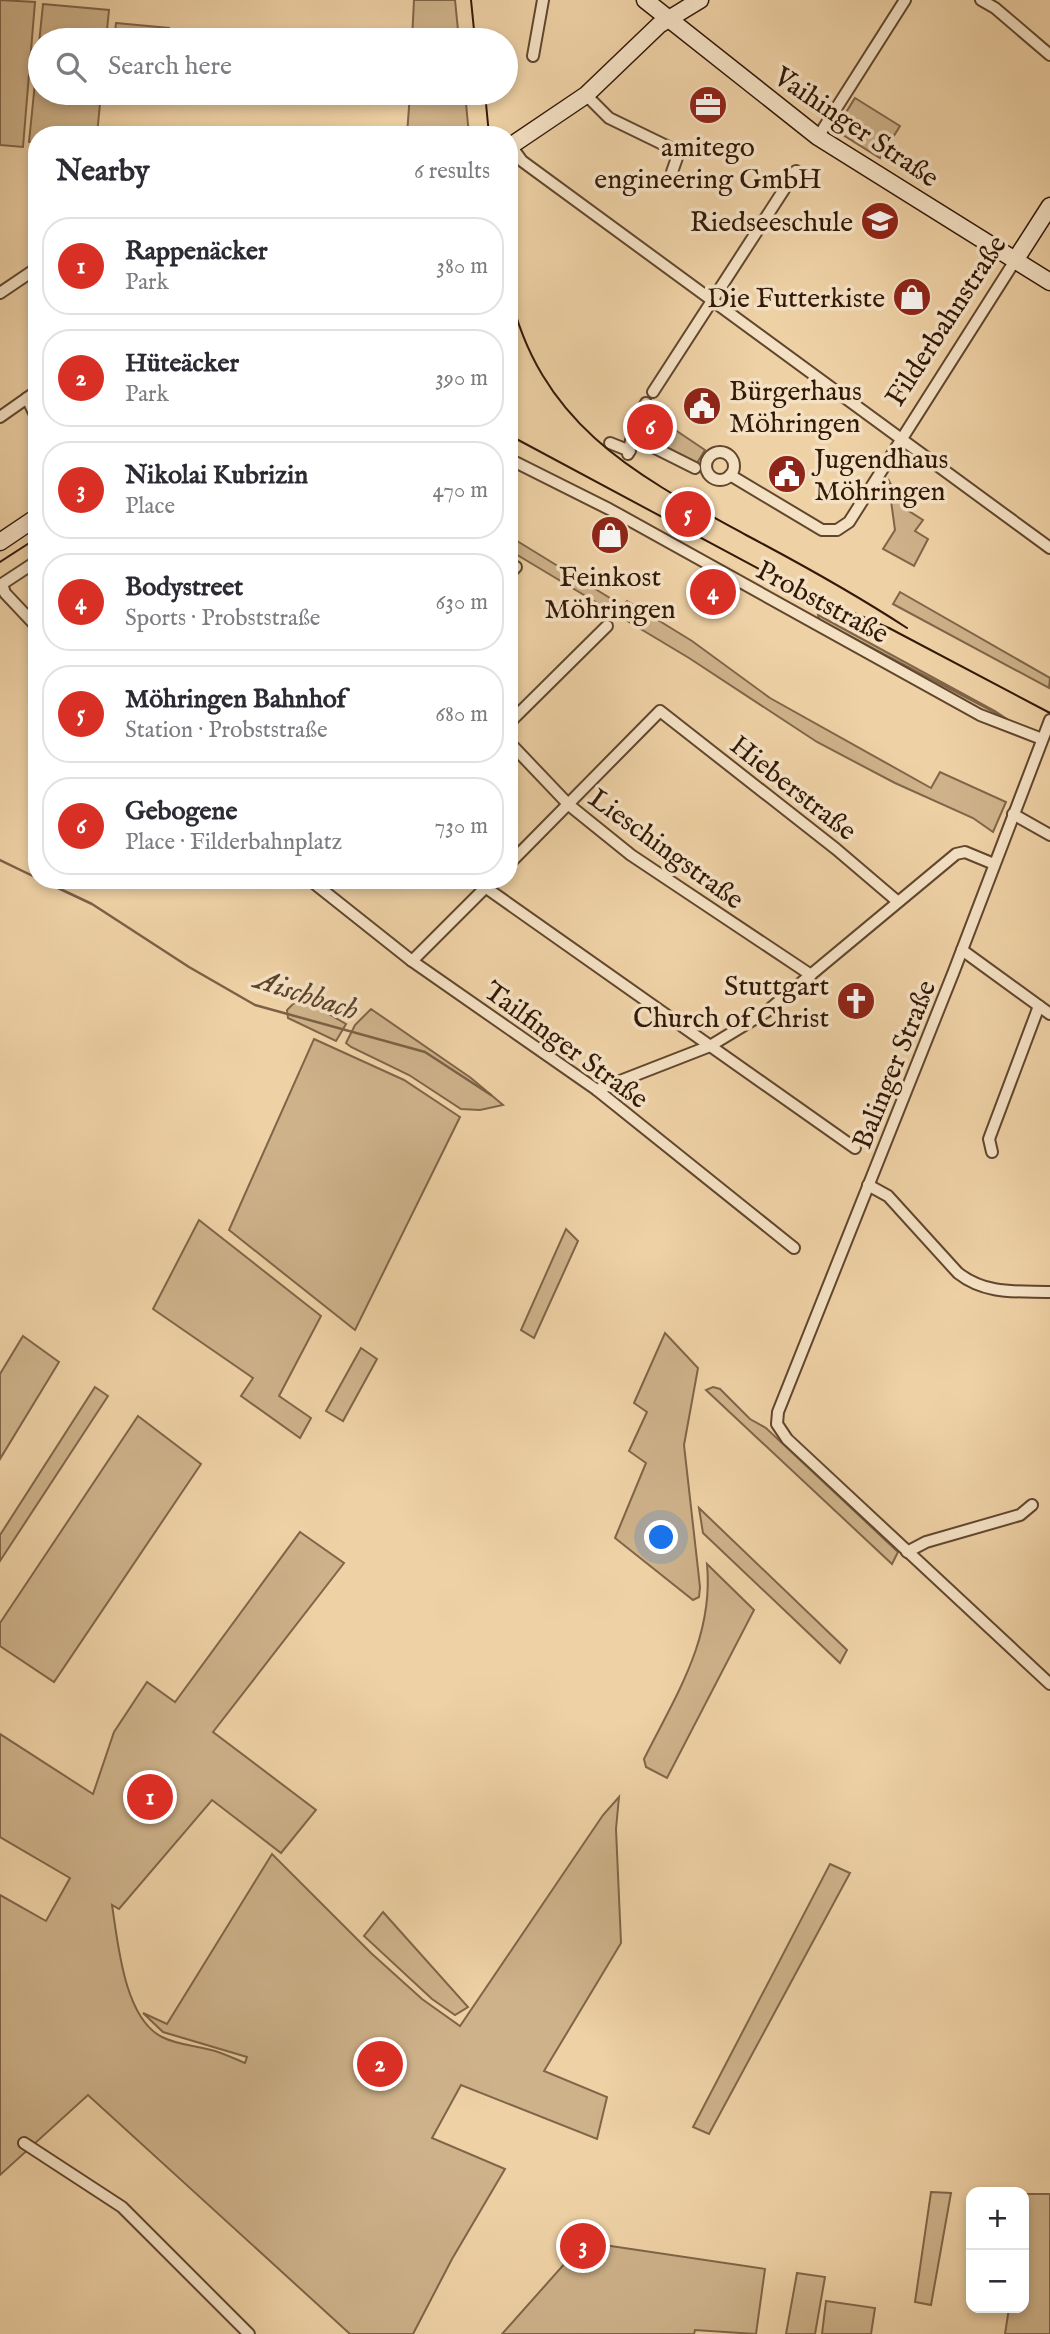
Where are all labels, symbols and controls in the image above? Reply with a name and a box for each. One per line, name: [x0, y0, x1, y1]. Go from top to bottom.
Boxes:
search box: [28, 28, 518, 105]
icon: search: [52, 48, 90, 86]
text: Search here: [108, 50, 232, 83]
street label: Vaihinger Straße: [766, 59, 945, 196]
office icon: amitego engineering GmbH: [687, 84, 729, 126]
place label: amitego engineering GmbH: [594, 131, 822, 198]
text: Nearby: [56, 153, 149, 191]
text: 6 results: [414, 157, 490, 186]
school or university icon: Riedseeschule: [859, 200, 901, 242]
place label: Riedseeschule: [690, 206, 853, 241]
street label: Filderbahnstraße: [879, 229, 1015, 413]
text: Rappenäcker: [125, 235, 267, 268]
text: 1: [77, 252, 85, 281]
text: 380 m: [436, 252, 488, 281]
text: Park: [125, 268, 169, 297]
shop icon: Die Futterkiste: [891, 276, 933, 318]
place label: Die Futterkiste: [707, 282, 885, 317]
text: Hüteäcker: [125, 347, 239, 380]
text: 2: [76, 364, 86, 393]
text: 390 m: [435, 364, 488, 393]
place label: Bürgerhaus Möhringen: [729, 375, 862, 442]
text: Park: [125, 380, 169, 409]
public building icon: Bürgerhaus Möhringen: [681, 385, 723, 427]
pin: 6: [627, 401, 673, 453]
place label: Jugendhaus Möhringen: [811, 443, 948, 510]
public building icon: Jugendhaus Möhringen: [766, 453, 808, 495]
text: Nikolai Kubrizin: [125, 459, 308, 492]
text: 3: [77, 476, 85, 505]
text: 470 m: [433, 476, 488, 505]
pin: 5: [665, 488, 711, 540]
text: Place: [125, 492, 175, 521]
shop icon: Feinkost Möhringen: [589, 514, 631, 556]
street label: Probststraße: [750, 554, 894, 653]
place label: Feinkost Möhringen: [544, 561, 676, 628]
pin: 4: [690, 566, 736, 618]
text: Bodystreet: [125, 571, 243, 604]
text: 4: [75, 588, 87, 617]
text: 630 m: [436, 588, 488, 617]
text: Sports · Probststraße: [125, 604, 320, 633]
text: Möhringen Bahnhof: [125, 683, 346, 716]
text: 5: [77, 700, 85, 729]
text: 680 m: [435, 700, 488, 729]
text: Station · Probststraße: [125, 716, 327, 745]
street label: Hieberstraße: [722, 729, 863, 849]
street label: Lieschingstraße: [581, 782, 750, 918]
text: Gebogene: [125, 795, 237, 828]
text: 6: [76, 812, 86, 841]
text: 730 m: [435, 812, 488, 841]
text: Place · Filderbahnplatz: [125, 828, 342, 857]
water label: Aischbach: [247, 960, 363, 1031]
place label: Stuttgart Church of Christ: [633, 970, 829, 1037]
street label: Tailfinger Straße: [476, 975, 655, 1118]
street label: Balinger Straße: [846, 975, 945, 1154]
church icon: Stuttgart Church of Christ: [835, 980, 877, 1022]
your location: [644, 1520, 678, 1554]
pin: 1: [127, 1771, 173, 1823]
pin: 2: [357, 2038, 403, 2090]
map controls: [966, 2187, 1029, 2313]
button: +: [966, 2187, 1029, 2250]
pin: 3: [560, 2220, 606, 2272]
button: −: [966, 2250, 1029, 2313]

